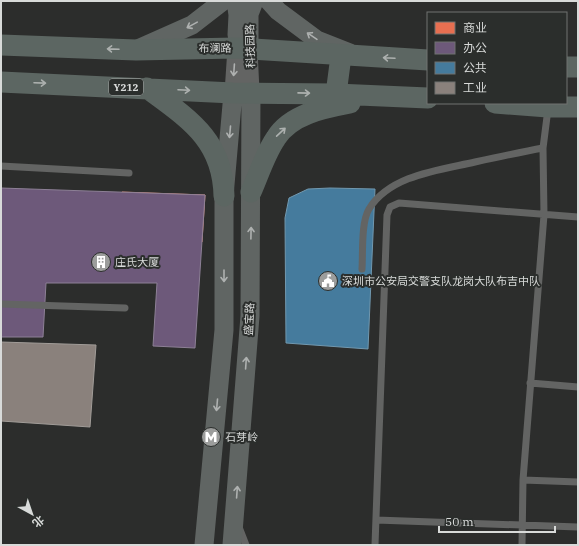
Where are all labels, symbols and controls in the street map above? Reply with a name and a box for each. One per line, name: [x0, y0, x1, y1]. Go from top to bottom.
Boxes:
legend: [427, 12, 567, 104]
text: 商业: [463, 20, 487, 35]
one-way arrow: [186, 21, 198, 29]
street label: 科技园路: [243, 24, 257, 68]
one-way arrow: [307, 32, 318, 40]
text: 办公: [463, 40, 487, 55]
street label: 布澜路: [198, 41, 232, 55]
one-way arrow: [107, 46, 120, 53]
one-way arrow: [383, 55, 396, 62]
text: 公共: [463, 60, 487, 75]
one-way arrow: [231, 63, 238, 76]
road number: Y212: [109, 79, 143, 95]
one-way arrow: [33, 80, 46, 87]
text: 工业: [463, 80, 487, 95]
one-way arrow: [177, 87, 190, 94]
one-way arrow: [297, 89, 310, 97]
one-way arrow: [226, 125, 233, 138]
one-way arrow: [276, 128, 286, 137]
one-way arrow: [247, 227, 255, 240]
building icon: 庄氏大厦: [90, 251, 112, 273]
place label: 庄氏大厦: [115, 255, 159, 269]
one-way arrow: [220, 269, 228, 282]
public building icon: 深圳市公安局交警支队龙岗大队布吉中队: [317, 270, 339, 292]
place label: 深圳市公安局交警支队龙岗大队布吉中队: [342, 274, 540, 288]
street label: 盛宝路: [241, 302, 257, 336]
one-way arrow: [243, 357, 250, 370]
one-way arrow: [213, 398, 221, 411]
metro station icon: 石芽岭: [200, 426, 222, 448]
place label: 石芽岭: [225, 430, 258, 444]
one-way arrow: [233, 486, 240, 499]
north arrow: [12, 494, 52, 534]
scale bar: [439, 508, 555, 534]
text: 北: [30, 513, 47, 531]
text: 50 m: [445, 514, 474, 529]

